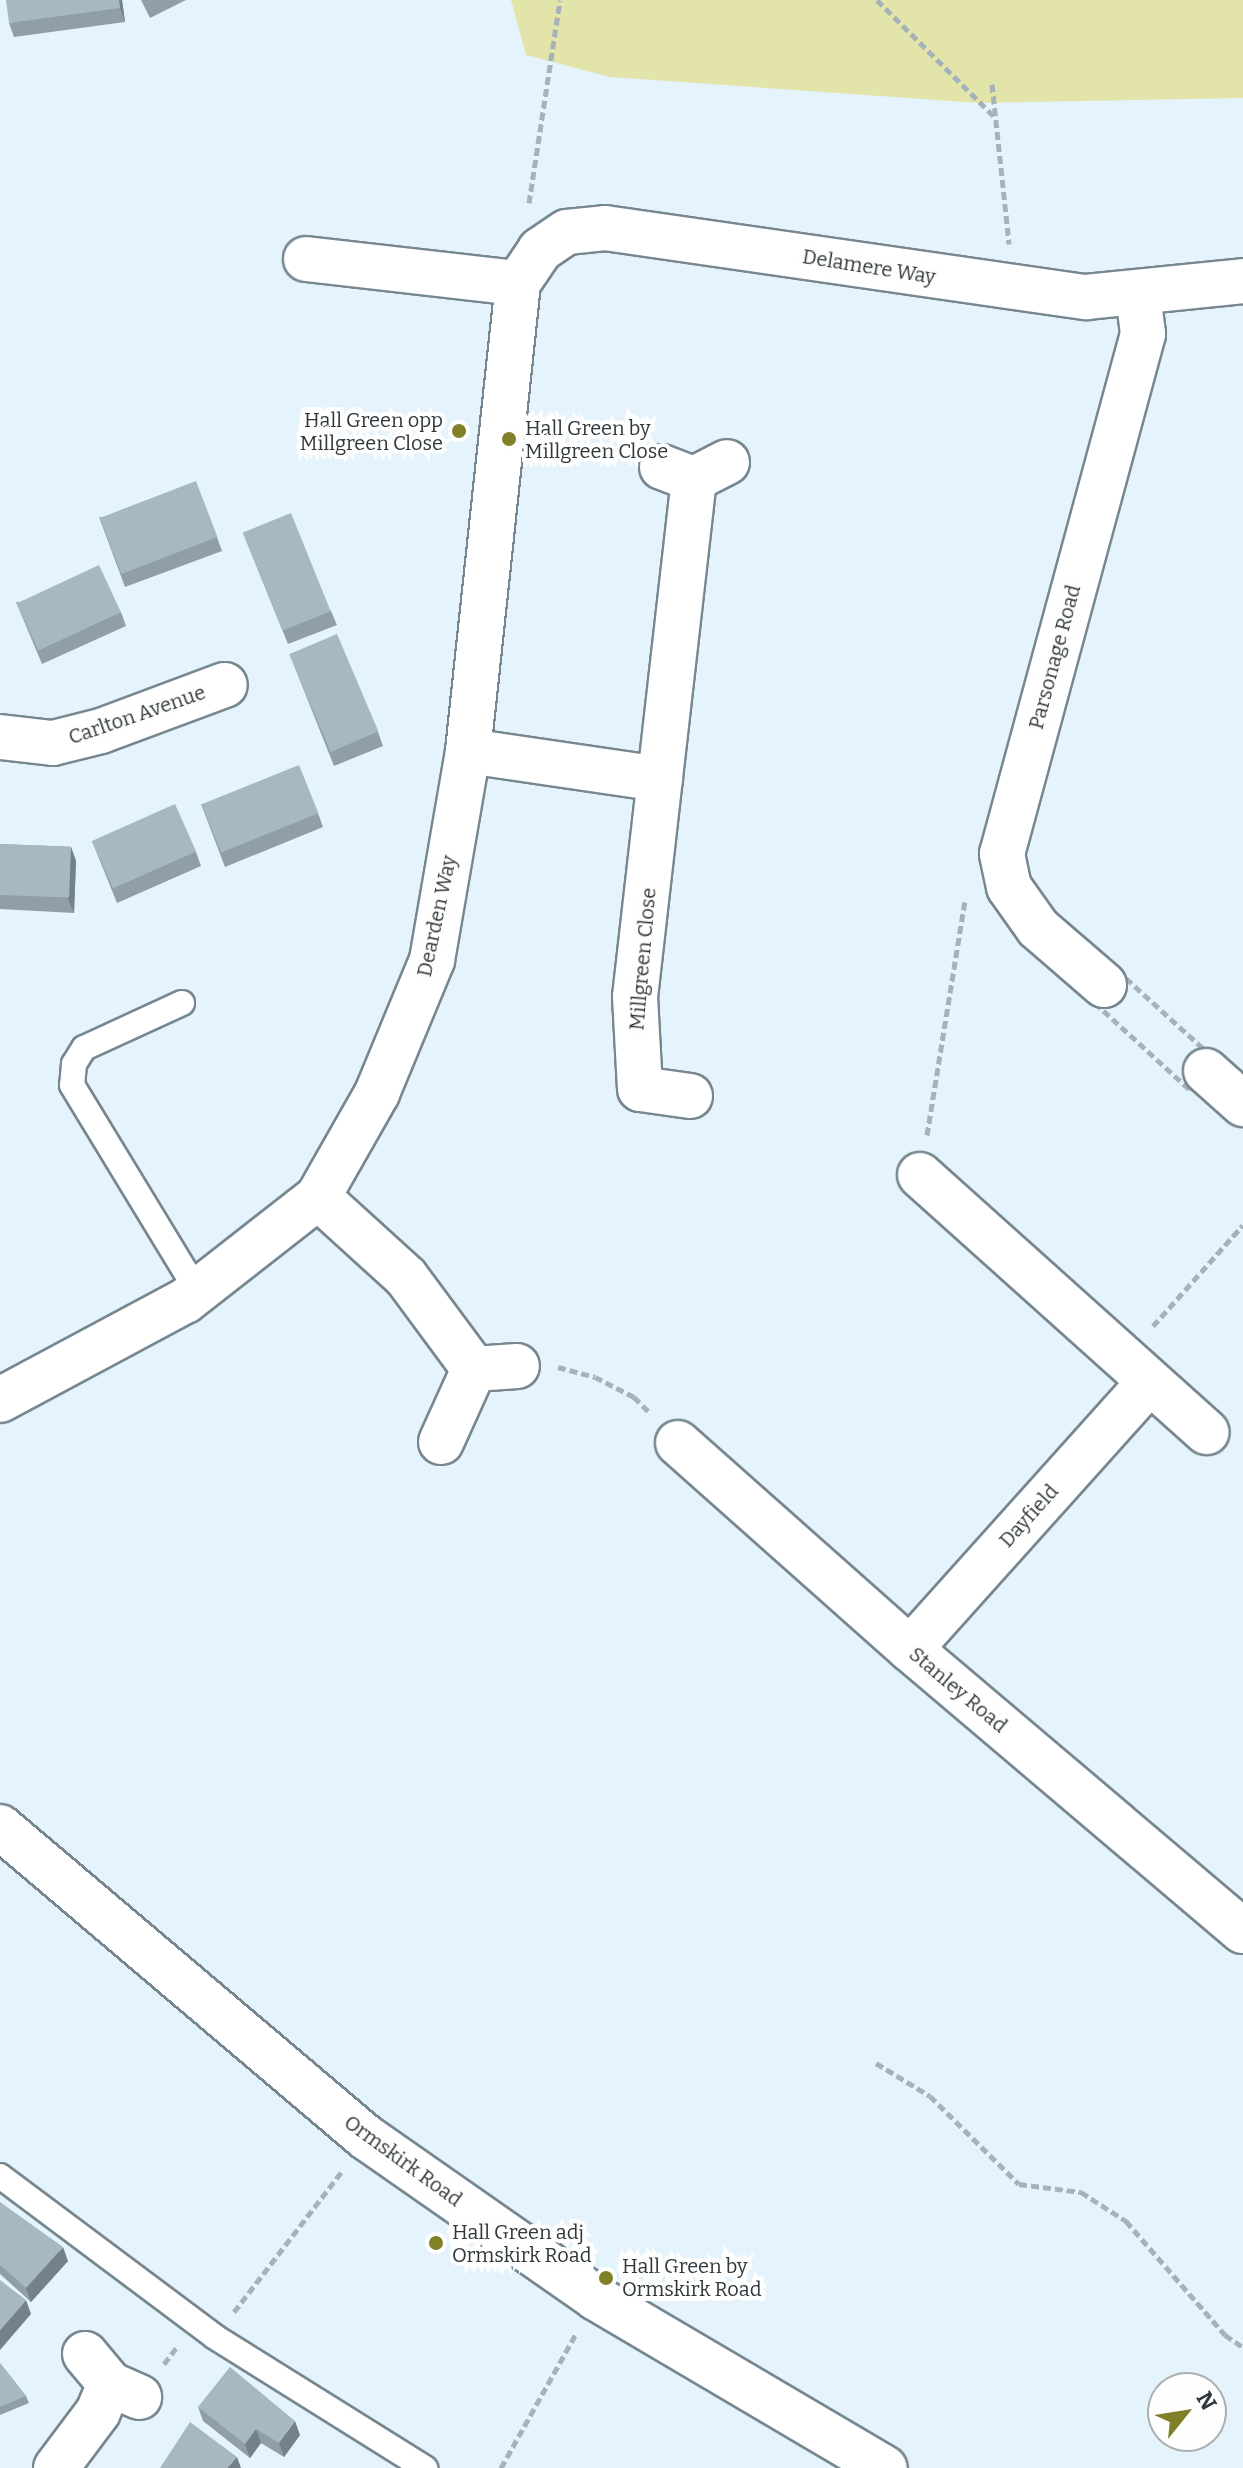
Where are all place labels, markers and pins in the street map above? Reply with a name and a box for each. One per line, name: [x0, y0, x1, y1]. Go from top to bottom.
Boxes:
place label: Hall Green opp Millgreen Close: [300, 408, 443, 455]
place label: Hall Green by Millgreen Close: [525, 416, 668, 463]
marker: Hall Green opp Millgreen Close: [450, 422, 468, 440]
marker: Hall Green by Millgreen Close: [500, 430, 518, 448]
place label: Hall Green adj Ormskirk Road: [452, 2220, 592, 2267]
marker: Hall Green adj Ormskirk Road: [427, 2234, 445, 2252]
place label: Hall Green by Ormskirk Road: [622, 2254, 762, 2301]
marker: Hall Green by Ormskirk Road: [597, 2269, 615, 2287]

